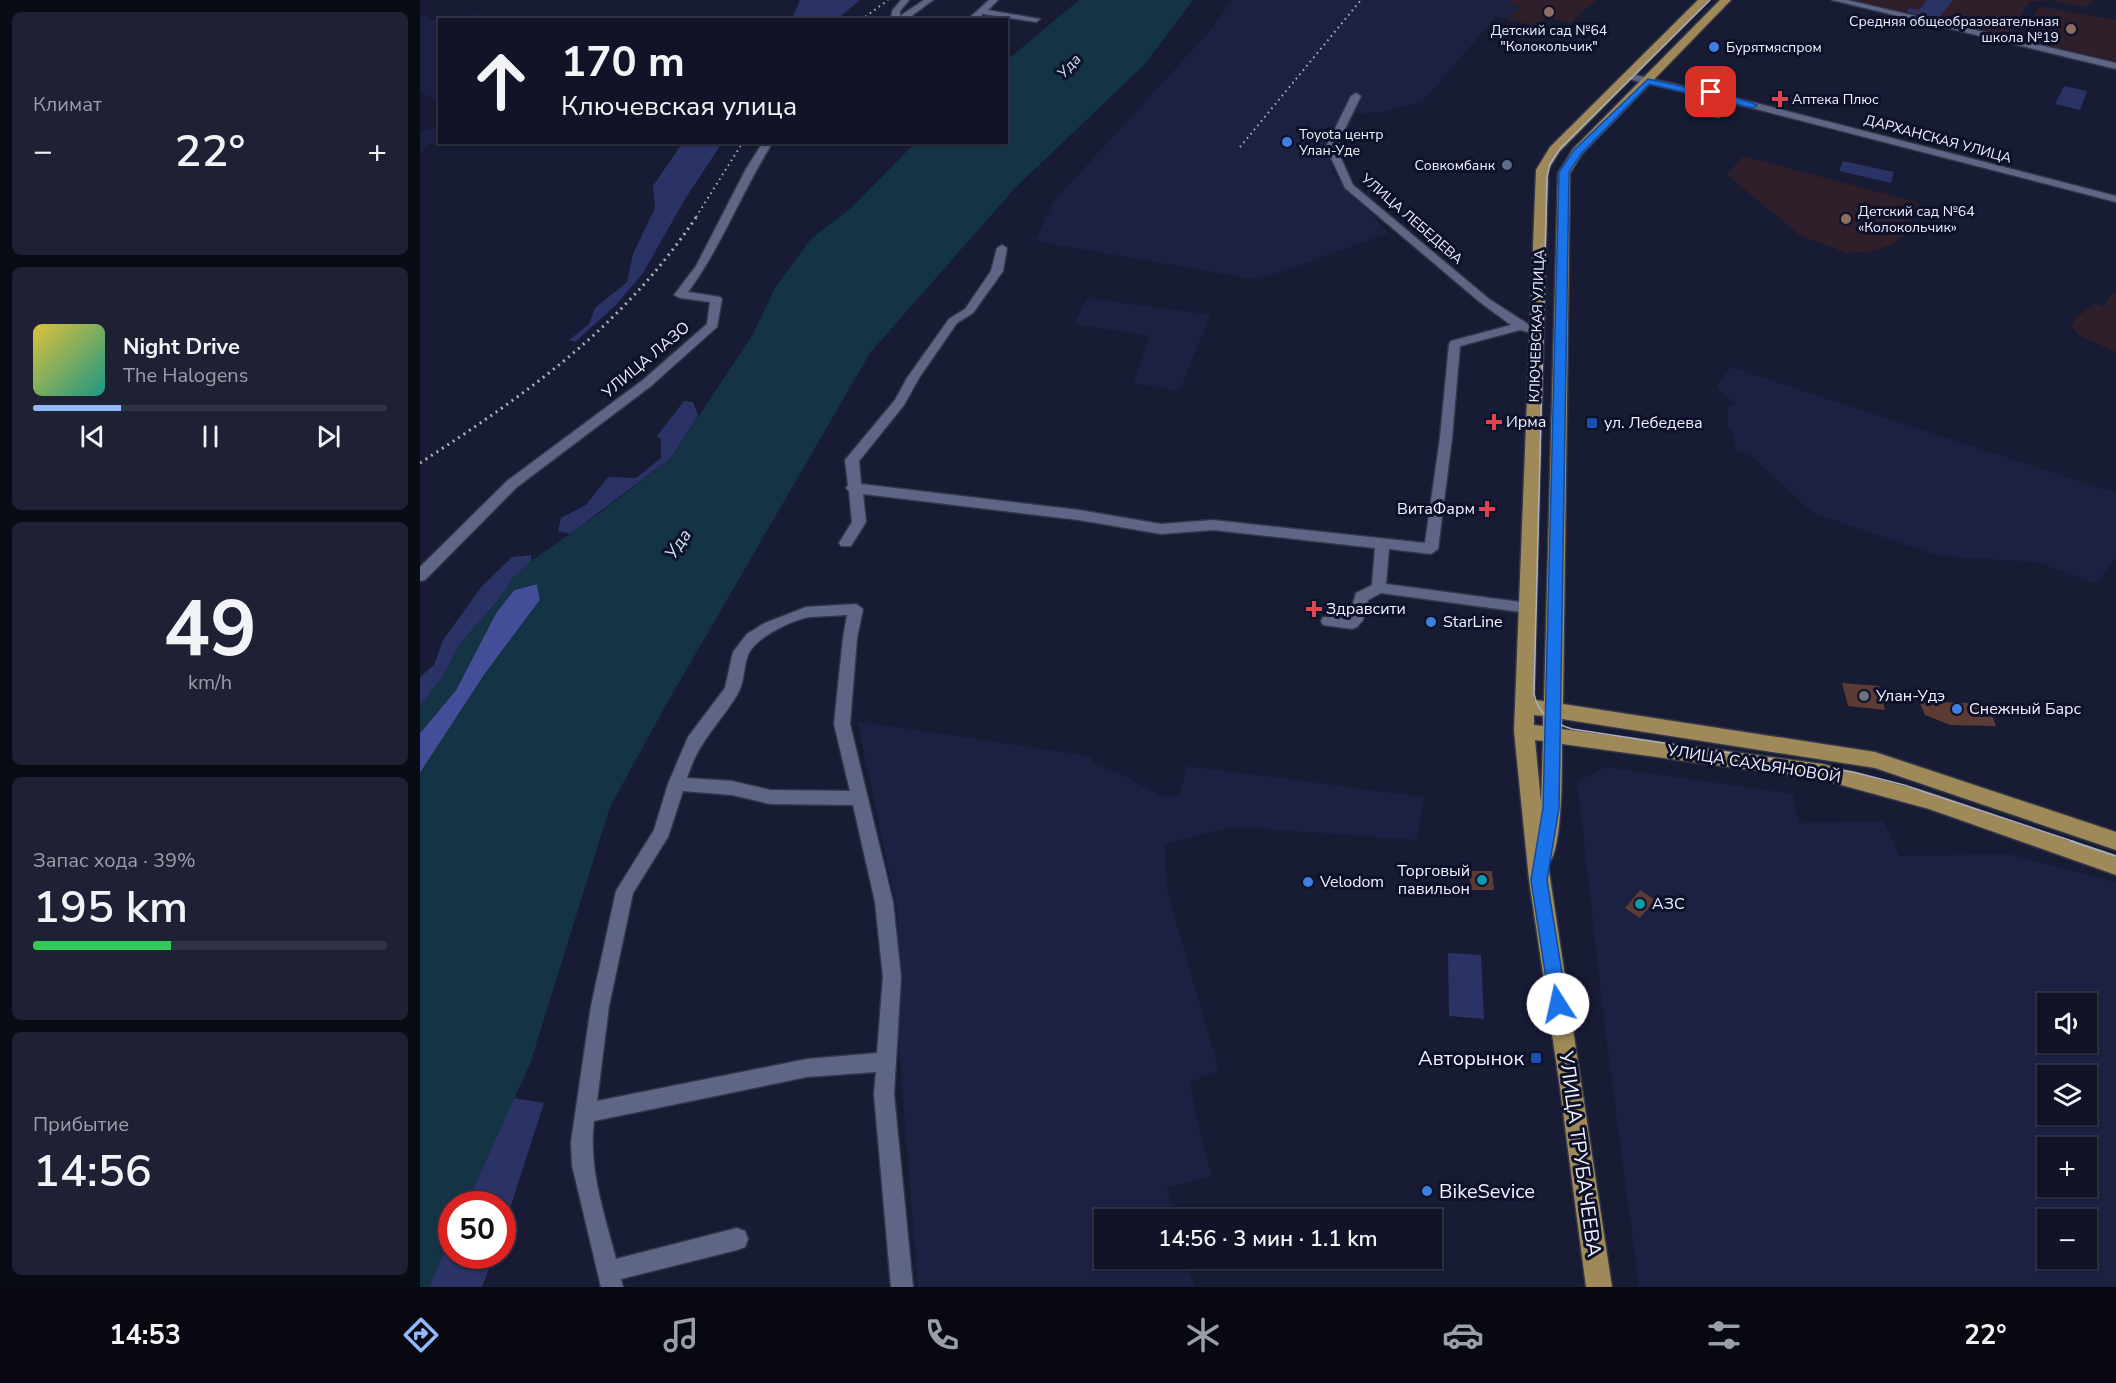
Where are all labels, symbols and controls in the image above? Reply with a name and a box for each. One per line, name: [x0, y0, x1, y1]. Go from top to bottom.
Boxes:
marker: Детский сад №64 "Колокольчик": [1542, 5, 1556, 19]
place label: Средняя общеобразовательная школа №19: [1849, 12, 2059, 47]
place label: Детский сад №64 "Колокольчик": [1491, 21, 1607, 56]
marker: Средняя общеобразовательная школа №19: [2064, 22, 2078, 36]
text: 170 m: [561, 34, 685, 91]
place label: Бурятмяспром: [1726, 38, 1822, 57]
marker: Бурятмяспром: [1707, 40, 1721, 54]
icon: ahead: [462, 42, 540, 120]
water label: Уда: [1053, 49, 1085, 83]
pin: [1685, 66, 1736, 117]
icon: arrive: [1694, 75, 1727, 108]
text: Ключевская улица: [561, 88, 797, 125]
place label: Аптека Плюс: [1792, 90, 1879, 109]
text: Климат: [33, 91, 102, 118]
marker: Аптека Плюс: [1773, 92, 1787, 106]
street label: ДАРХАНСКАЯ УЛИЦА: [1862, 110, 2014, 168]
text: 22°: [175, 121, 245, 182]
place label: Toyota центр Улан-Уде: [1298, 125, 1383, 160]
text: −: [33, 129, 53, 174]
text: +: [367, 129, 387, 174]
marker: Toyota центр Улан-Уде: [1280, 135, 1294, 149]
place label: Совкомбанк: [1415, 156, 1496, 175]
marker: Совкомбанк: [1500, 158, 1514, 172]
street label: УЛИЦА ЛЕБЕДЕВА: [1356, 169, 1467, 269]
place label: Детский сад №64 «Колокольчик»: [1858, 202, 1975, 237]
marker: Детский сад №64 «Колокольчик»: [1839, 212, 1853, 226]
street label: КЛЮЧЕВСКАЯ УЛИЦА: [1525, 249, 1549, 403]
street label: УЛИЦА ЛАЗО: [597, 317, 695, 404]
text: Night Drive: [123, 332, 240, 362]
text: The Halogens: [123, 362, 248, 389]
place label: Ирма: [1506, 411, 1547, 433]
place label: ул. Лебедева: [1604, 412, 1703, 434]
marker: Ирма: [1487, 415, 1501, 429]
marker: ул. Лебедева: [1585, 416, 1599, 430]
icon: previous: [76, 420, 109, 453]
icon: pause: [194, 420, 227, 453]
icon: next: [312, 420, 345, 453]
place label: ВитаФарм: [1397, 498, 1475, 520]
marker: ВитаФарм: [1480, 502, 1494, 516]
water label: Уда: [659, 524, 697, 564]
text: 49: [163, 576, 257, 683]
place label: Здравсити: [1326, 598, 1406, 620]
marker: Здравсити: [1307, 602, 1321, 616]
place label: StarLine: [1443, 611, 1503, 633]
marker: StarLine: [1424, 615, 1438, 629]
text: km/h: [188, 669, 232, 696]
place label: Улан-Удэ: [1875, 685, 1945, 707]
marker: Улан-Удэ: [1857, 689, 1871, 703]
place label: Снежный Барс: [1969, 698, 2082, 720]
marker: Снежный Барс: [1950, 702, 1964, 716]
street label: УЛИЦА САХЬЯНОВОЙ: [1665, 739, 1842, 789]
text: Запас хода · 39%: [33, 847, 196, 874]
place label: Торговый павильон: [1397, 860, 1470, 900]
place label: Velodom: [1319, 871, 1384, 893]
marker: Торговый павильон: [1475, 873, 1489, 887]
marker: Velodom: [1301, 875, 1315, 889]
text: 195 km: [33, 877, 188, 938]
place label: АЗС: [1652, 893, 1685, 915]
marker: АЗС: [1633, 897, 1647, 911]
position arrow: [1526, 972, 1590, 1036]
map controls: [2037, 993, 2097, 1269]
button: sound: [2037, 993, 2097, 1053]
place label: Авторынок: [1418, 1045, 1524, 1072]
street label: УЛИЦА ТРУБАЧЕЕВА: [1552, 1048, 1608, 1259]
marker: Авторынок: [1529, 1051, 1543, 1065]
button: layers: [2037, 1065, 2097, 1125]
text: Прибытие: [33, 1111, 129, 1138]
button: +: [2037, 1137, 2097, 1197]
text: 14:56: [33, 1141, 152, 1202]
place label: BikeSevice: [1439, 1178, 1535, 1205]
marker: BikeSevice: [1420, 1184, 1434, 1198]
speed limit sign: 50: [438, 1191, 516, 1269]
button: −: [2037, 1209, 2097, 1269]
text: 14:56 · 3 мин · 1.1 km: [1158, 1224, 1378, 1254]
icon: directions: [400, 1314, 442, 1356]
icon: music: [660, 1314, 702, 1356]
icon: phone: [921, 1314, 963, 1356]
icon: climate: [1182, 1314, 1224, 1356]
icon: car: [1442, 1314, 1484, 1356]
icon: filters: [1703, 1314, 1745, 1356]
text: 14:53: [109, 1317, 181, 1354]
text: 22°: [1964, 1317, 2007, 1354]

